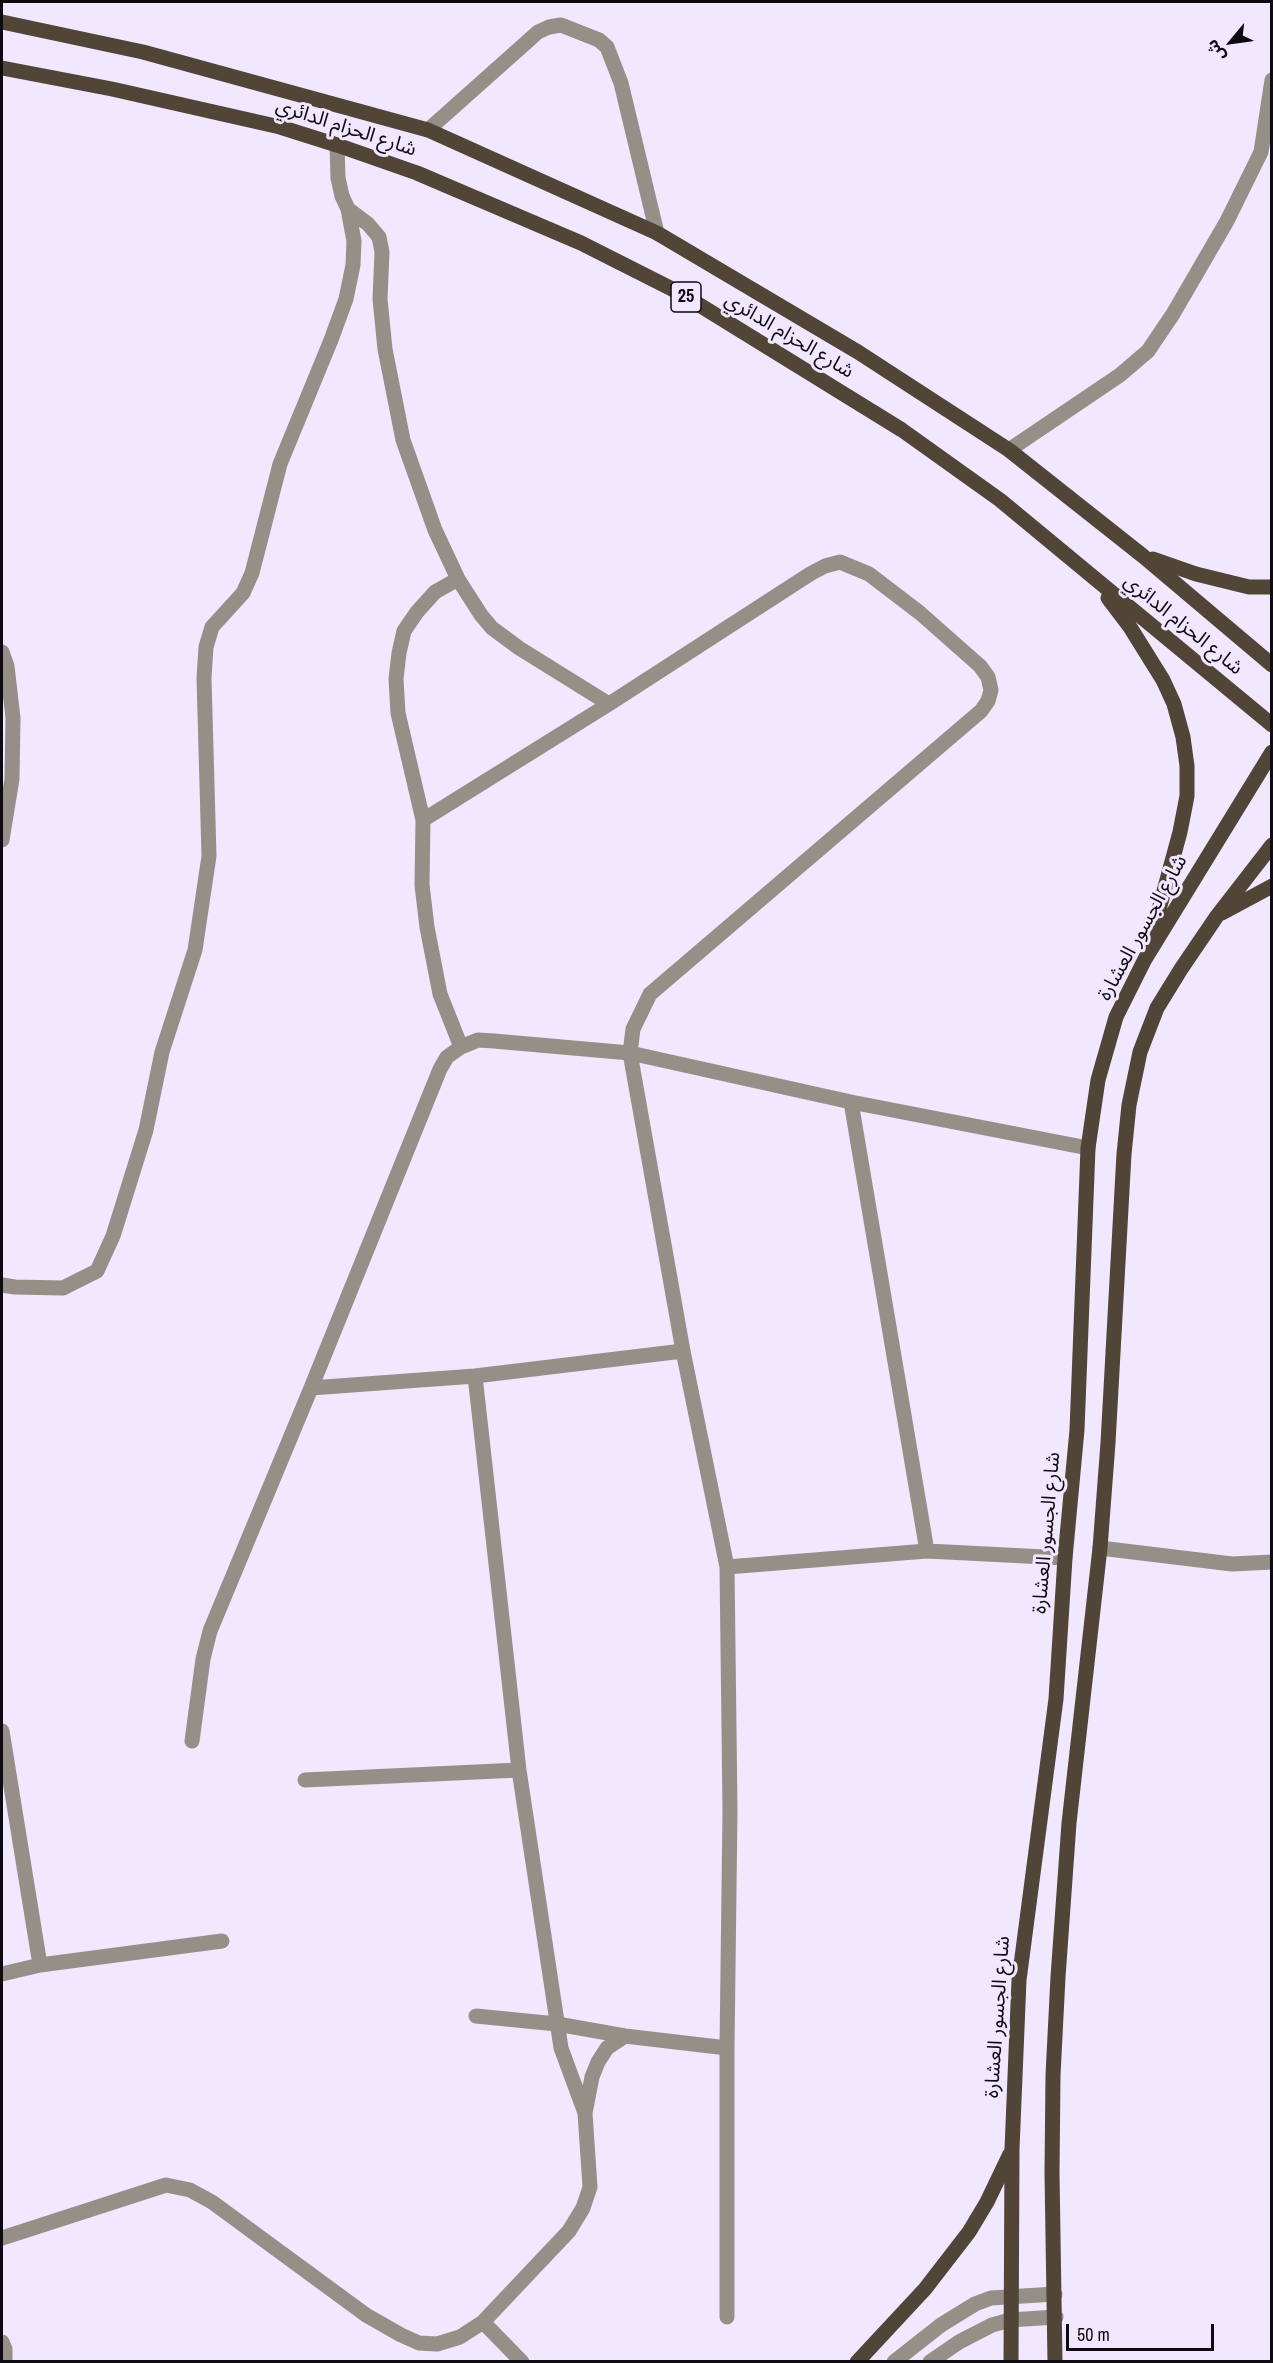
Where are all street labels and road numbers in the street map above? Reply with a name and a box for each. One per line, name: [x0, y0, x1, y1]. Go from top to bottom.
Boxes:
street label: شارع الحزام الدائري: [273, 94, 419, 162]
road number: 25: [671, 282, 701, 312]
street label: شارع الحزام الدائري: [720, 288, 858, 384]
street label: شارع الحزام الدائري: [1119, 570, 1247, 680]
street label: شارع الجسور العشارة: [1093, 851, 1193, 1005]
street label: شارع الجسور العشارة: [1028, 1451, 1066, 1615]
street label: شارع الجسور العشارة: [980, 1935, 1016, 2099]

